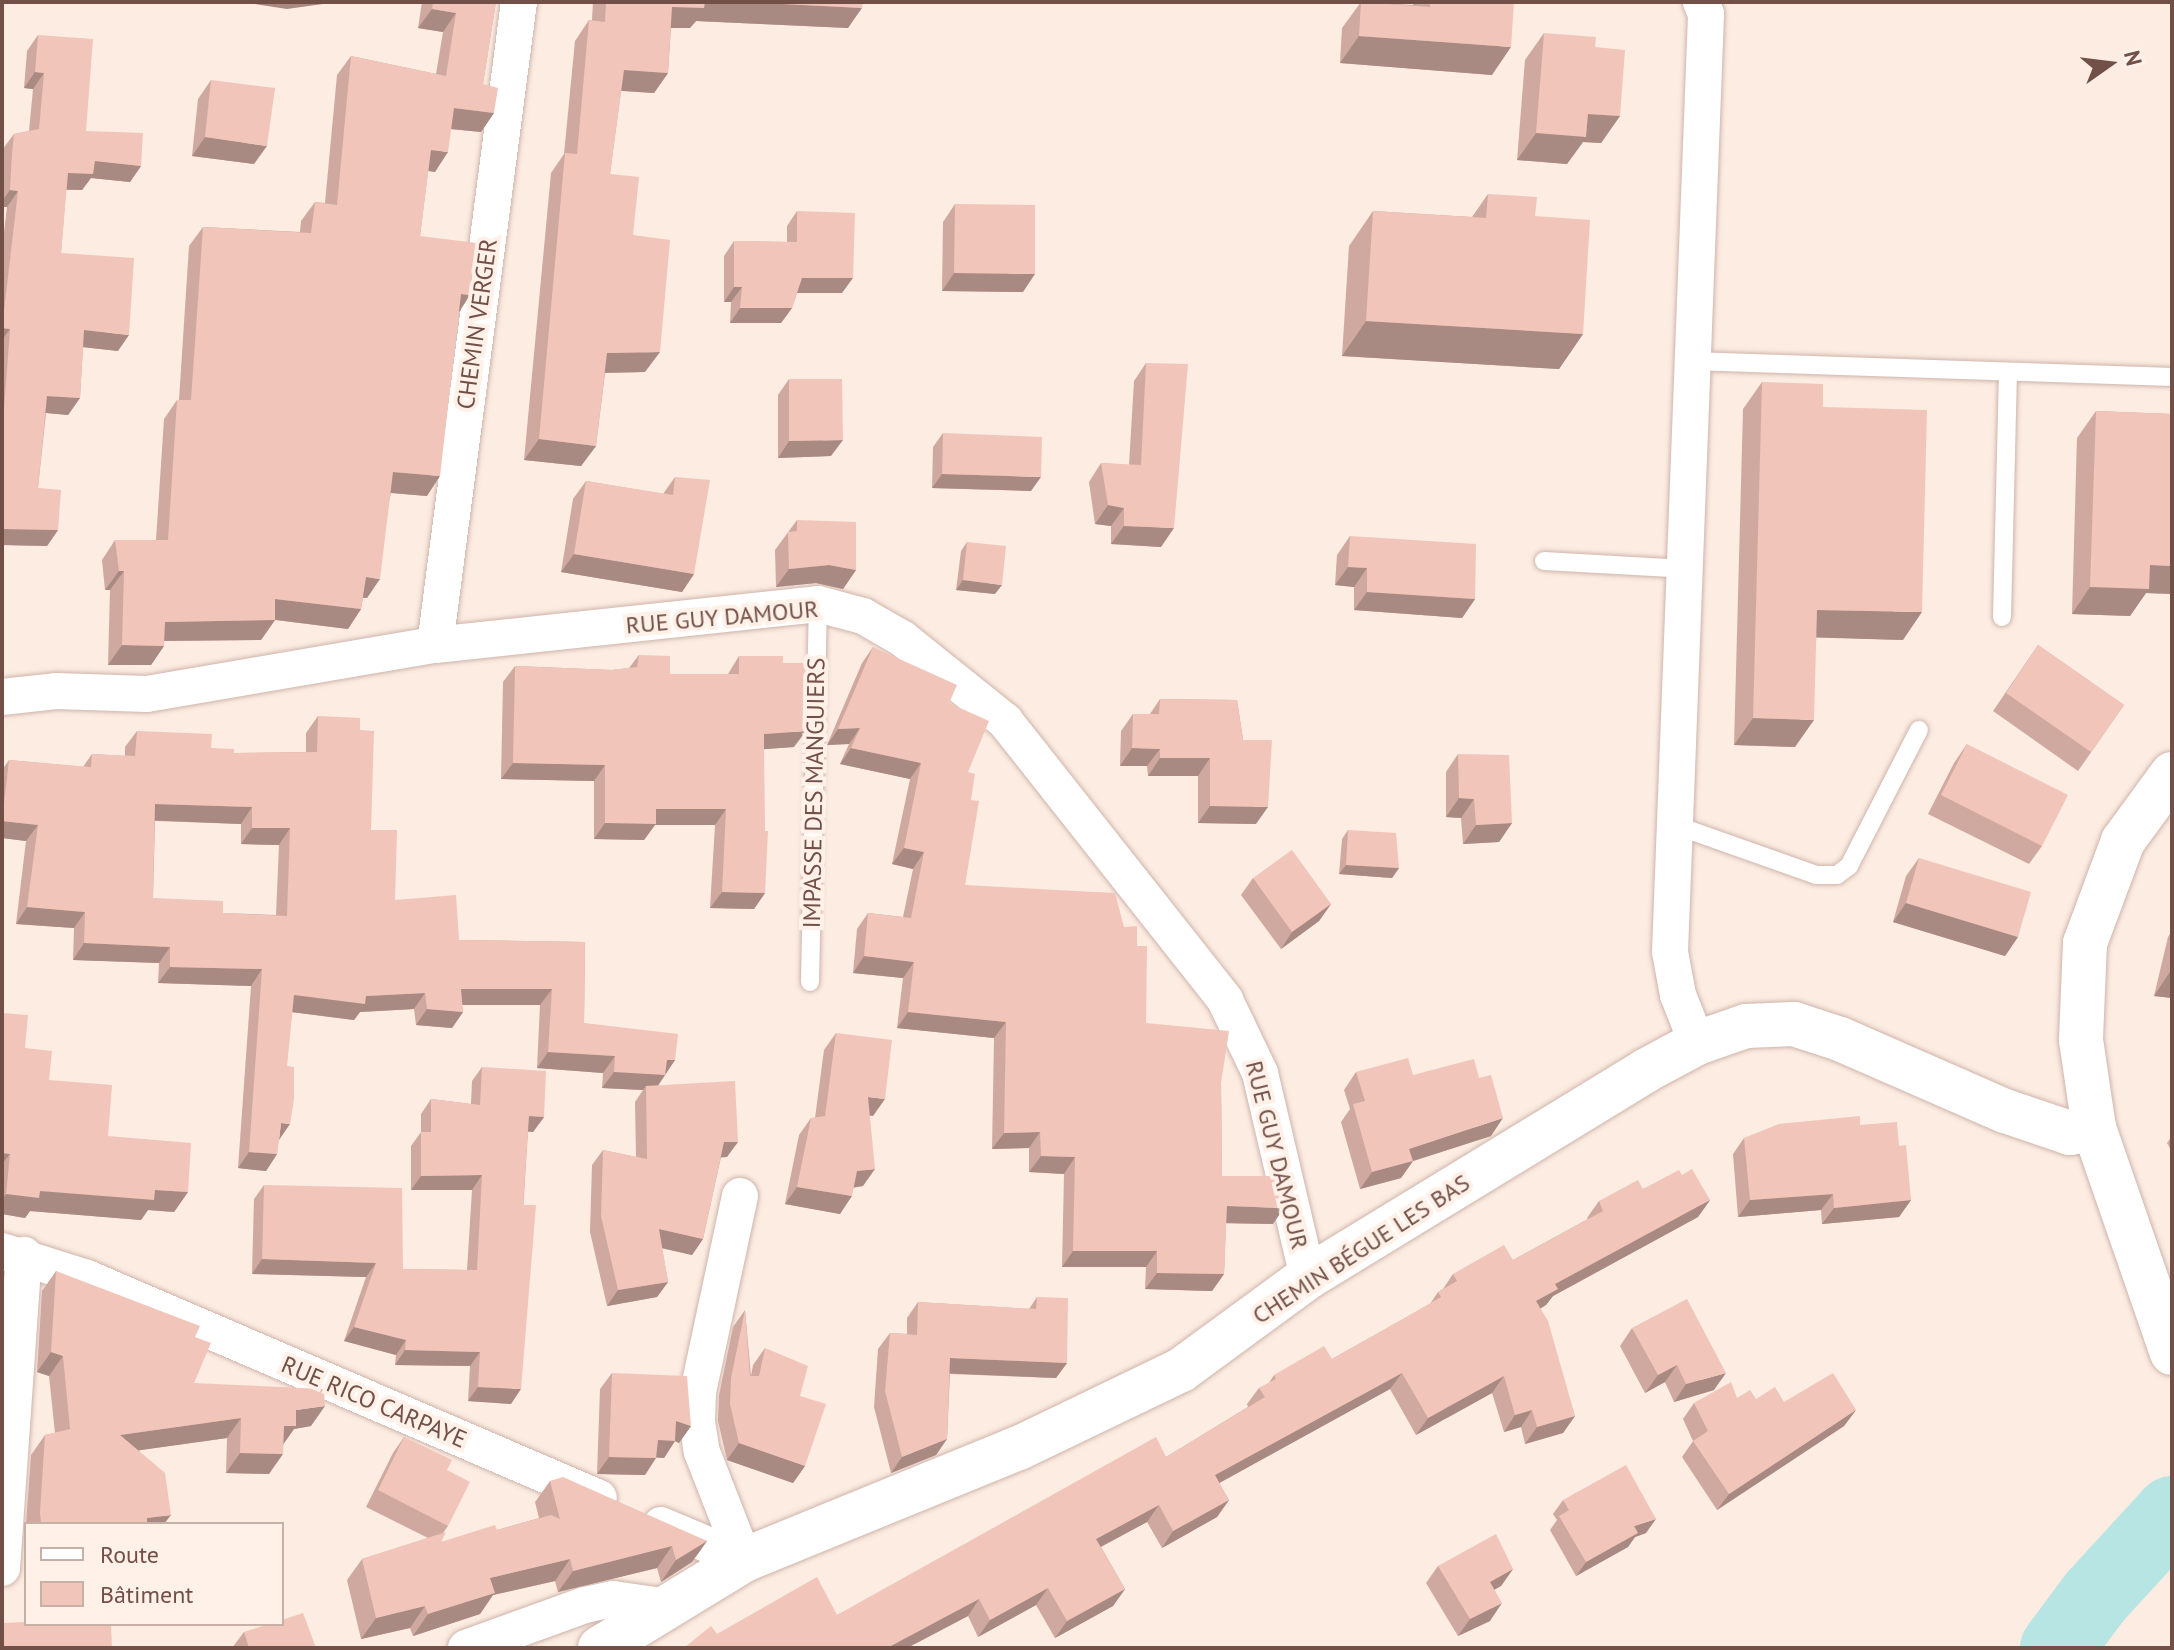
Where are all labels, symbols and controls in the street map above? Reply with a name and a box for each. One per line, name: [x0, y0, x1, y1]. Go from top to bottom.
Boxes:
north arrow: [2070, 24, 2150, 104]
text: N: [2118, 48, 2149, 69]
street label: CHEMIN VERGER: [451, 236, 503, 412]
street label: RUE GUY DAMOUR: [624, 594, 820, 640]
street label: IMPASSE DES MANGUIERS: [797, 657, 831, 929]
street label: RUE GUY DAMOUR: [1240, 1057, 1314, 1253]
street label: CHEMIN BÉGUE LES BAS: [1247, 1168, 1475, 1330]
street label: RUE RICO CARPAYE: [277, 1350, 471, 1454]
legend: [24, 1522, 284, 1626]
text: Route: [100, 1539, 159, 1570]
text: Bâtiment: [100, 1579, 193, 1610]

